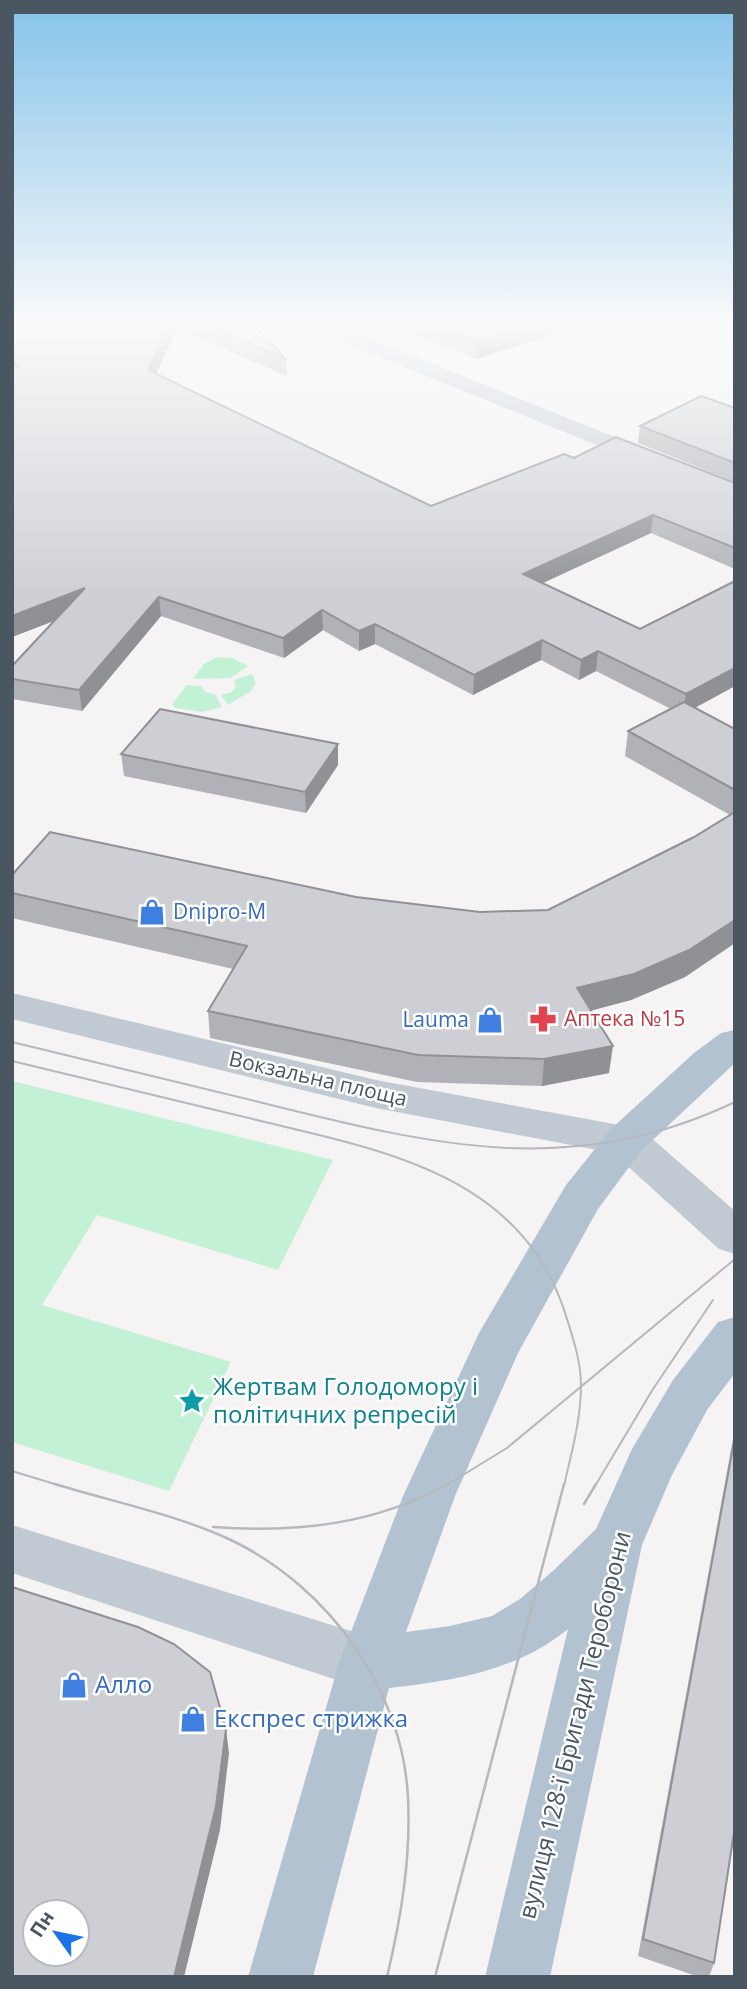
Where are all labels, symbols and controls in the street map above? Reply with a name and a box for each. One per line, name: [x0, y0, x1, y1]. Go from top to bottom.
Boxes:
shop icon: Dnipro-M: [137, 897, 167, 927]
place label: Dnipro-M: [173, 897, 266, 925]
pharmacy icon: Аптека №15: [528, 1004, 558, 1034]
place label: Аптека №15: [564, 1004, 685, 1032]
place label: Lauma: [402, 1005, 469, 1033]
shop icon: Lauma: [475, 1005, 505, 1035]
street label: Вокзальна площа: [226, 1044, 410, 1112]
place label: Жертвам Голодомору і політичних репресій: [213, 1369, 478, 1430]
place icon: Жертвам Голодомору і політичних репресій: [177, 1386, 207, 1416]
street label: вулиця 128-ї Бригади Тероборони: [509, 1527, 638, 1922]
place label: Алло: [95, 1667, 152, 1700]
shop icon: Алло: [59, 1670, 89, 1700]
place label: Експрес стрижка: [214, 1701, 408, 1734]
shop icon: Експрес стрижка: [178, 1704, 208, 1734]
north arrow: [21, 1898, 91, 1968]
text: Пн: [24, 1905, 60, 1942]

